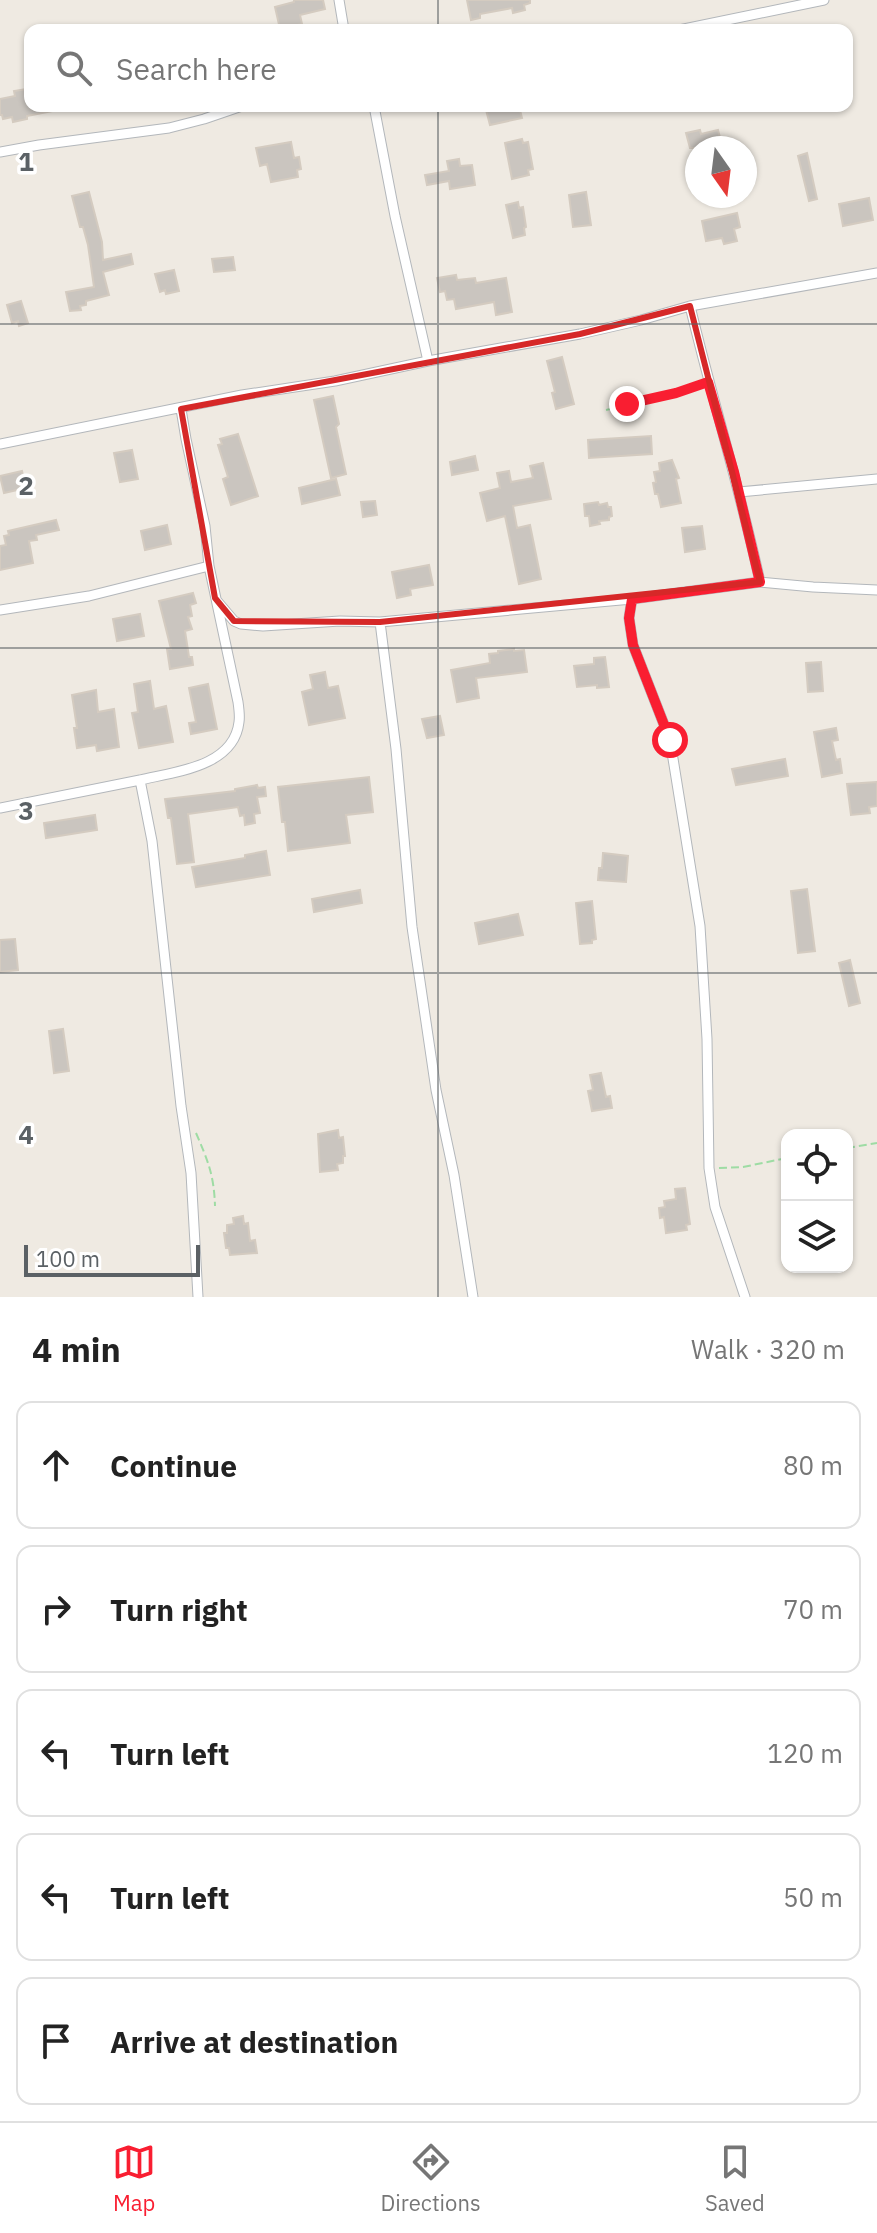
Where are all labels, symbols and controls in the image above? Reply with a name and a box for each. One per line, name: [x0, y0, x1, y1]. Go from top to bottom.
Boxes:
search box: [24, 24, 853, 112]
icon: search: [52, 46, 96, 90]
text: Search here: [116, 49, 277, 88]
north arrow: [685, 136, 757, 208]
text: 1: [18, 144, 34, 178]
route end: [609, 386, 645, 422]
text: 2: [18, 468, 34, 502]
route start: [652, 722, 688, 758]
text: 3: [18, 793, 34, 827]
text: 4: [18, 1117, 34, 1151]
map controls: [781, 1129, 853, 1273]
button: locate: [781, 1129, 853, 1201]
button: layers: [781, 1201, 853, 1273]
scale bar: [24, 1241, 200, 1277]
text: 100 m: [36, 1244, 100, 1273]
text: 4 min: [32, 1327, 121, 1371]
text: Walk · 320 m: [691, 1332, 845, 1366]
icon: ahead: [34, 1443, 78, 1487]
text: Continue: [110, 1446, 237, 1485]
text: 80 m: [783, 1448, 843, 1482]
icon: right: [34, 1587, 78, 1631]
text: Turn right: [110, 1590, 248, 1629]
text: 70 m: [783, 1592, 843, 1626]
icon: left: [34, 1731, 78, 1775]
text: Turn left: [110, 1734, 229, 1773]
text: 120 m: [767, 1736, 843, 1770]
icon: left: [34, 1875, 78, 1919]
text: Turn left: [110, 1878, 229, 1917]
text: 50 m: [783, 1880, 843, 1914]
icon: arrive: [34, 2019, 78, 2063]
text: Arrive at destination: [110, 2022, 398, 2061]
tab: Map: [112, 2140, 156, 2217]
tab: Directions: [381, 2140, 481, 2217]
tab: Saved: [705, 2140, 765, 2217]

